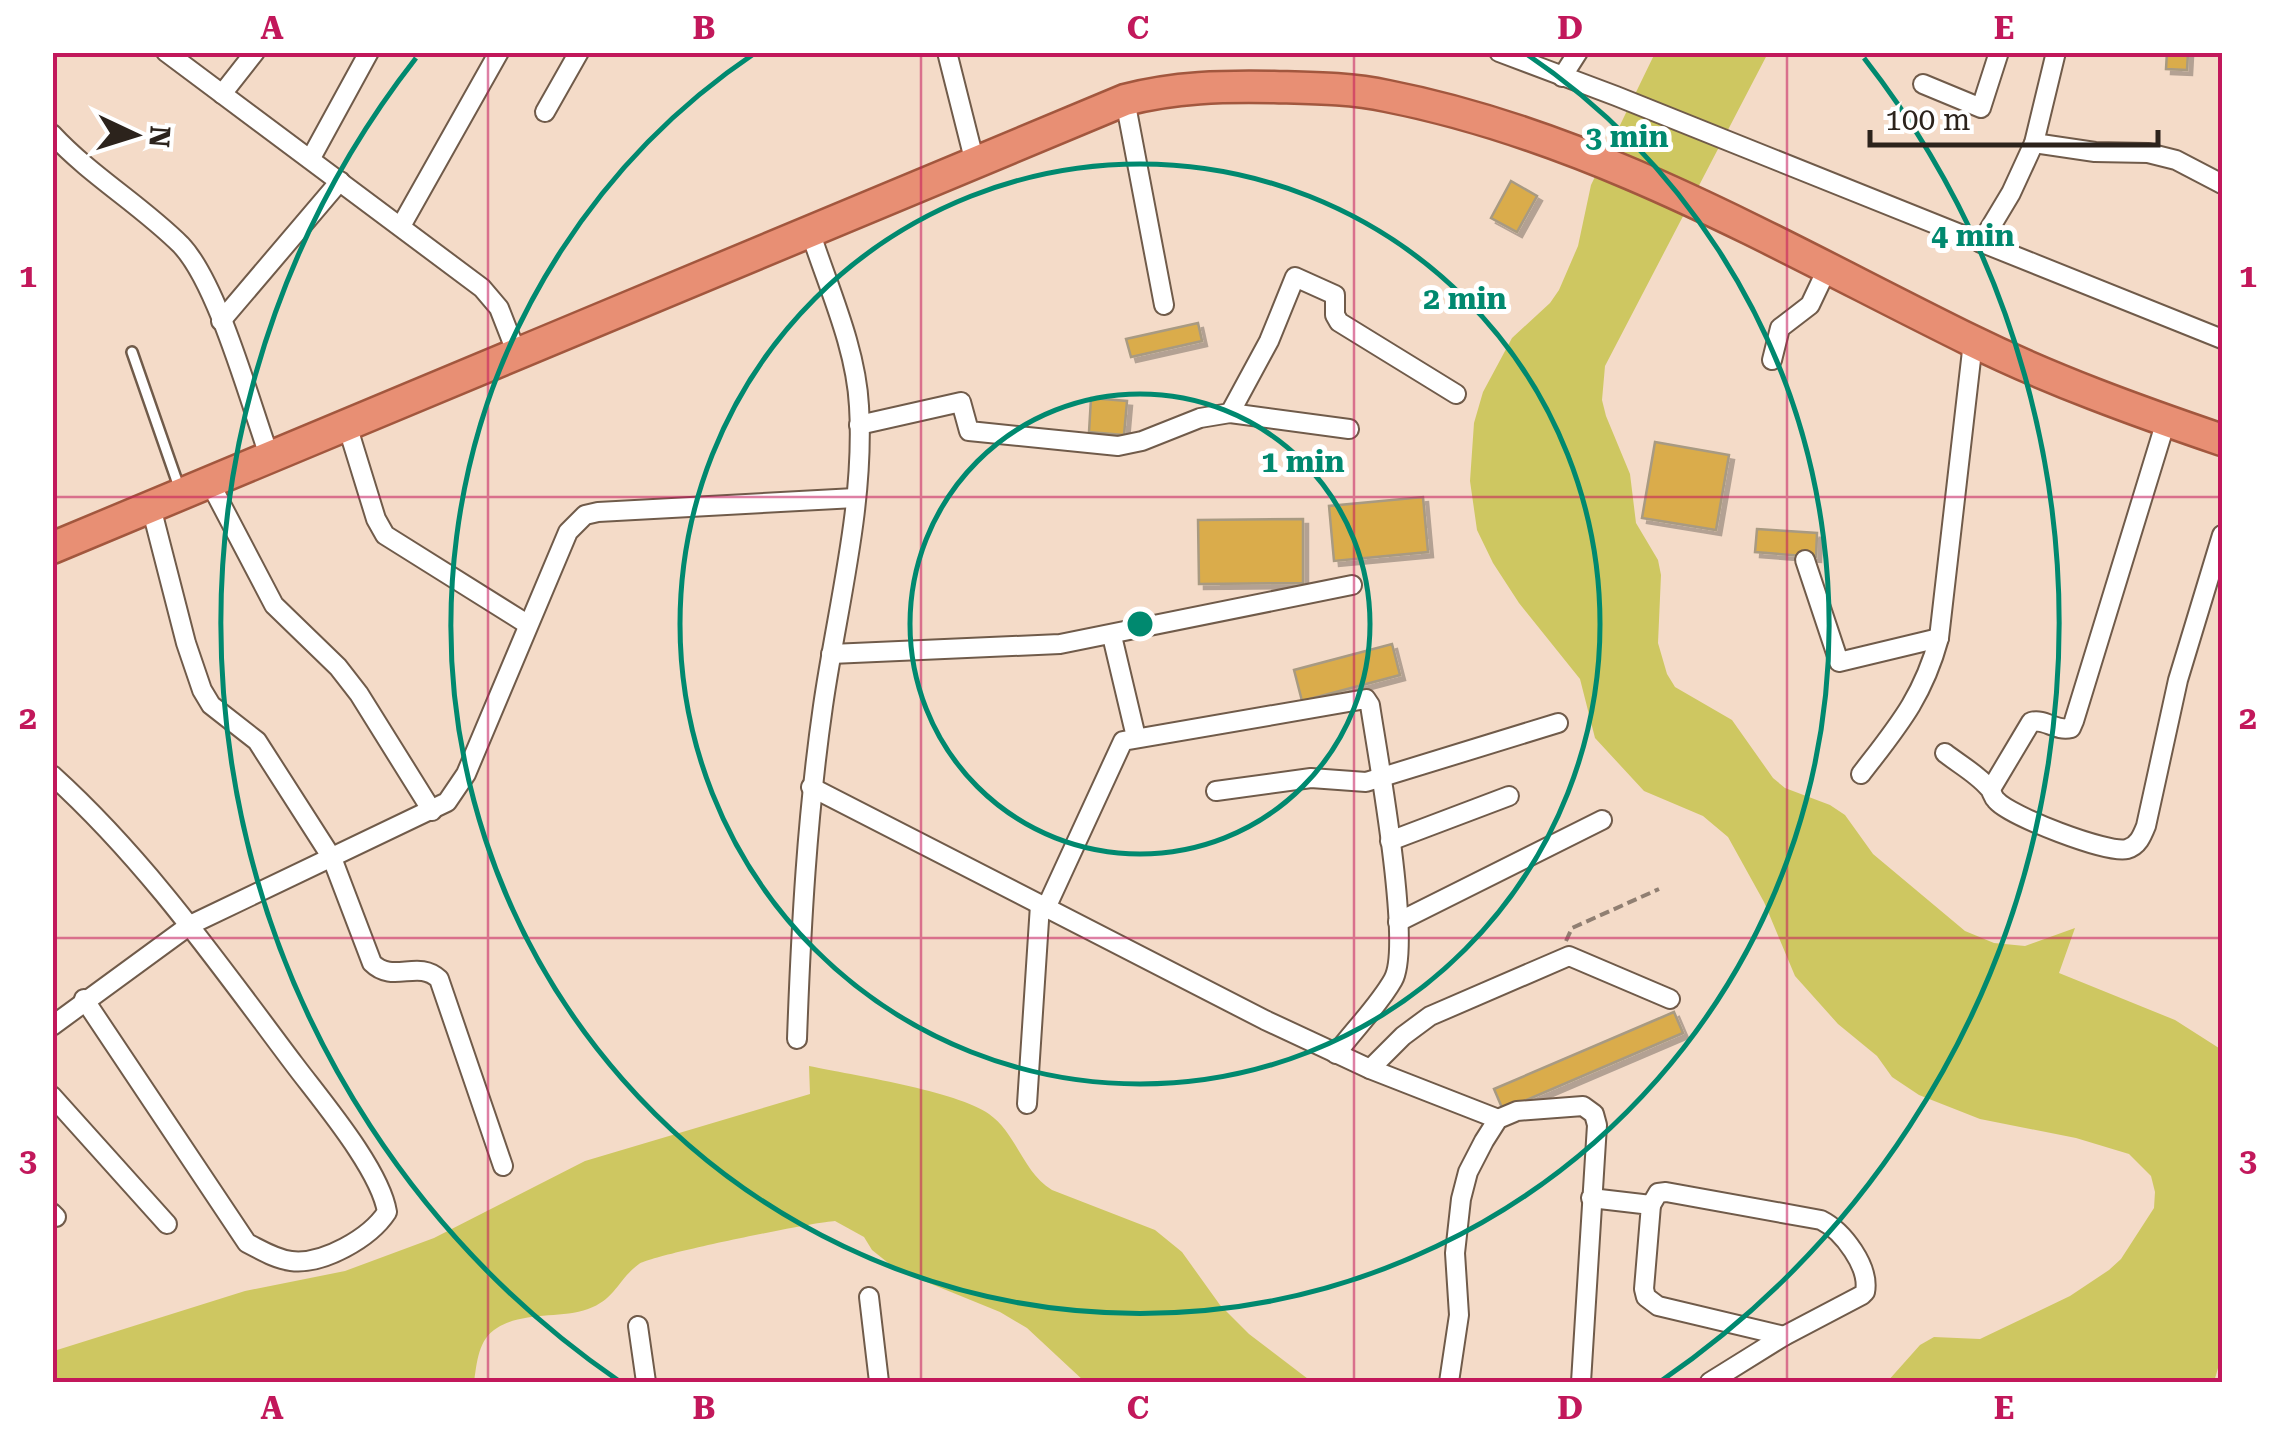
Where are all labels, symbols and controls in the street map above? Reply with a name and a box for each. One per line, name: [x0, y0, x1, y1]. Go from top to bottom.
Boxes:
text: A: [260, 9, 284, 47]
text: B: [692, 9, 716, 47]
text: C: [1127, 9, 1149, 47]
text: D: [1557, 9, 1583, 47]
text: E: [1994, 9, 2014, 47]
north arrow: [85, 85, 185, 185]
scale bar: [1870, 85, 2158, 147]
text: 100 m: [1885, 102, 1970, 137]
text: 3 min: [1585, 119, 1669, 154]
text: N: [142, 125, 177, 149]
text: 4 min: [1931, 218, 2015, 253]
text: 1: [19, 257, 37, 295]
text: 1: [2239, 257, 2257, 295]
text: 2 min: [1423, 281, 1507, 316]
text: 1 min: [1261, 444, 1345, 479]
centre of rings: [1122, 606, 1158, 642]
text: 2: [19, 699, 37, 737]
text: 2: [2239, 699, 2257, 737]
text: 3: [19, 1141, 37, 1179]
text: 3: [2239, 1141, 2257, 1179]
text: A: [260, 1389, 284, 1427]
text: B: [692, 1389, 716, 1427]
text: C: [1127, 1389, 1149, 1427]
text: D: [1557, 1389, 1583, 1427]
text: E: [1994, 1389, 2014, 1427]

